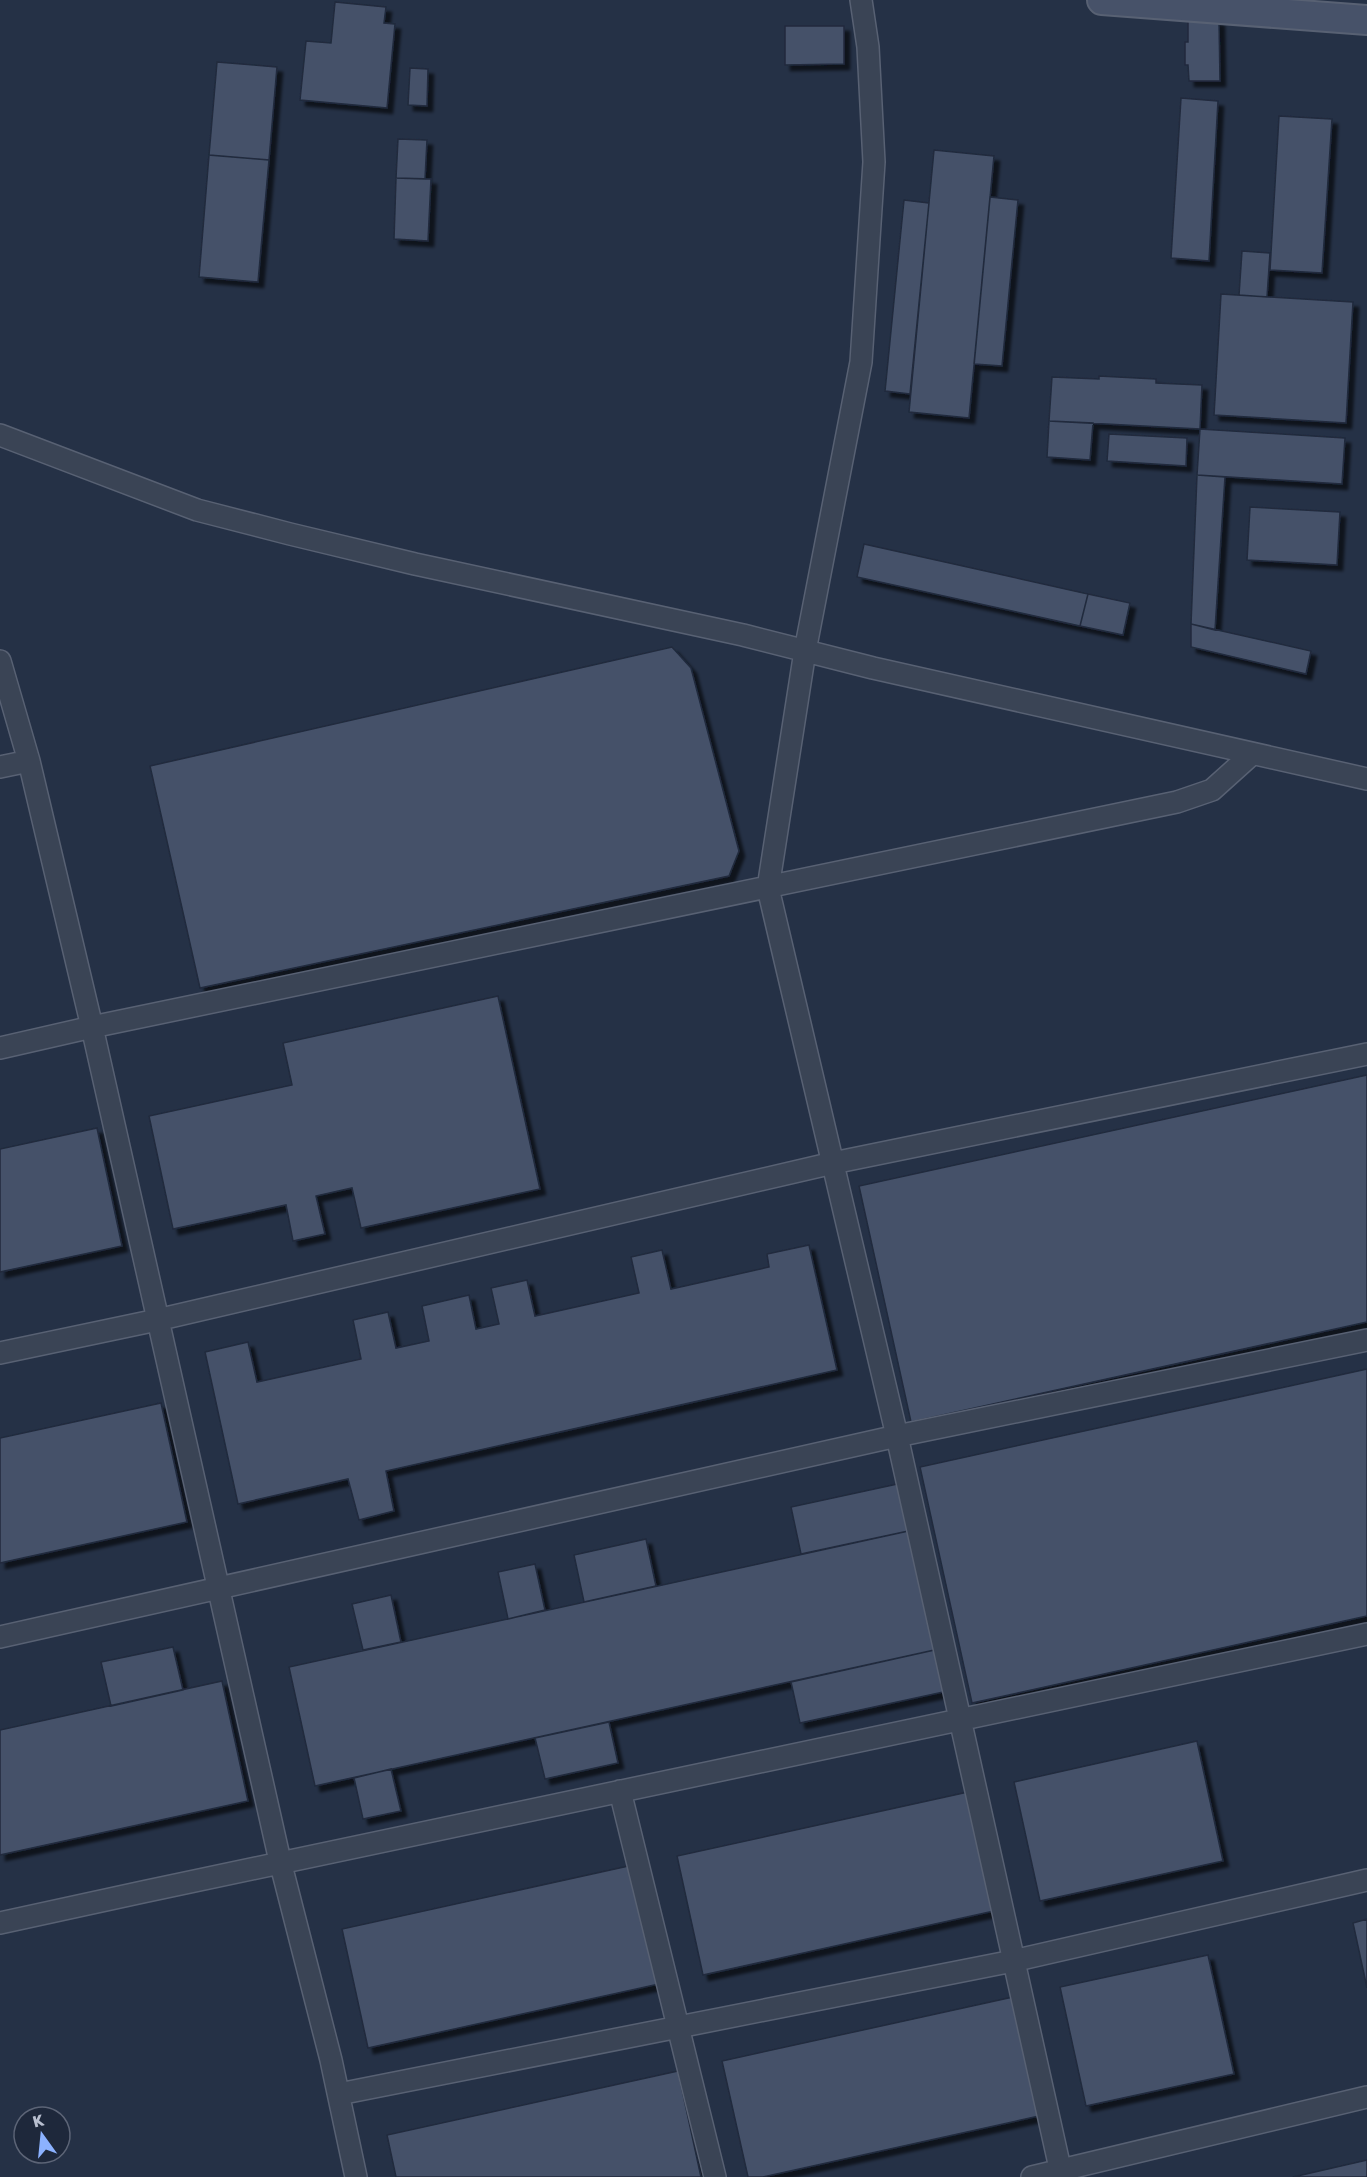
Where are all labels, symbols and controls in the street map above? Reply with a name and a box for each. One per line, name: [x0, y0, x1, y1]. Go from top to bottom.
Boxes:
north arrow: [12, 2105, 72, 2165]
text: K: [31, 2110, 46, 2132]

